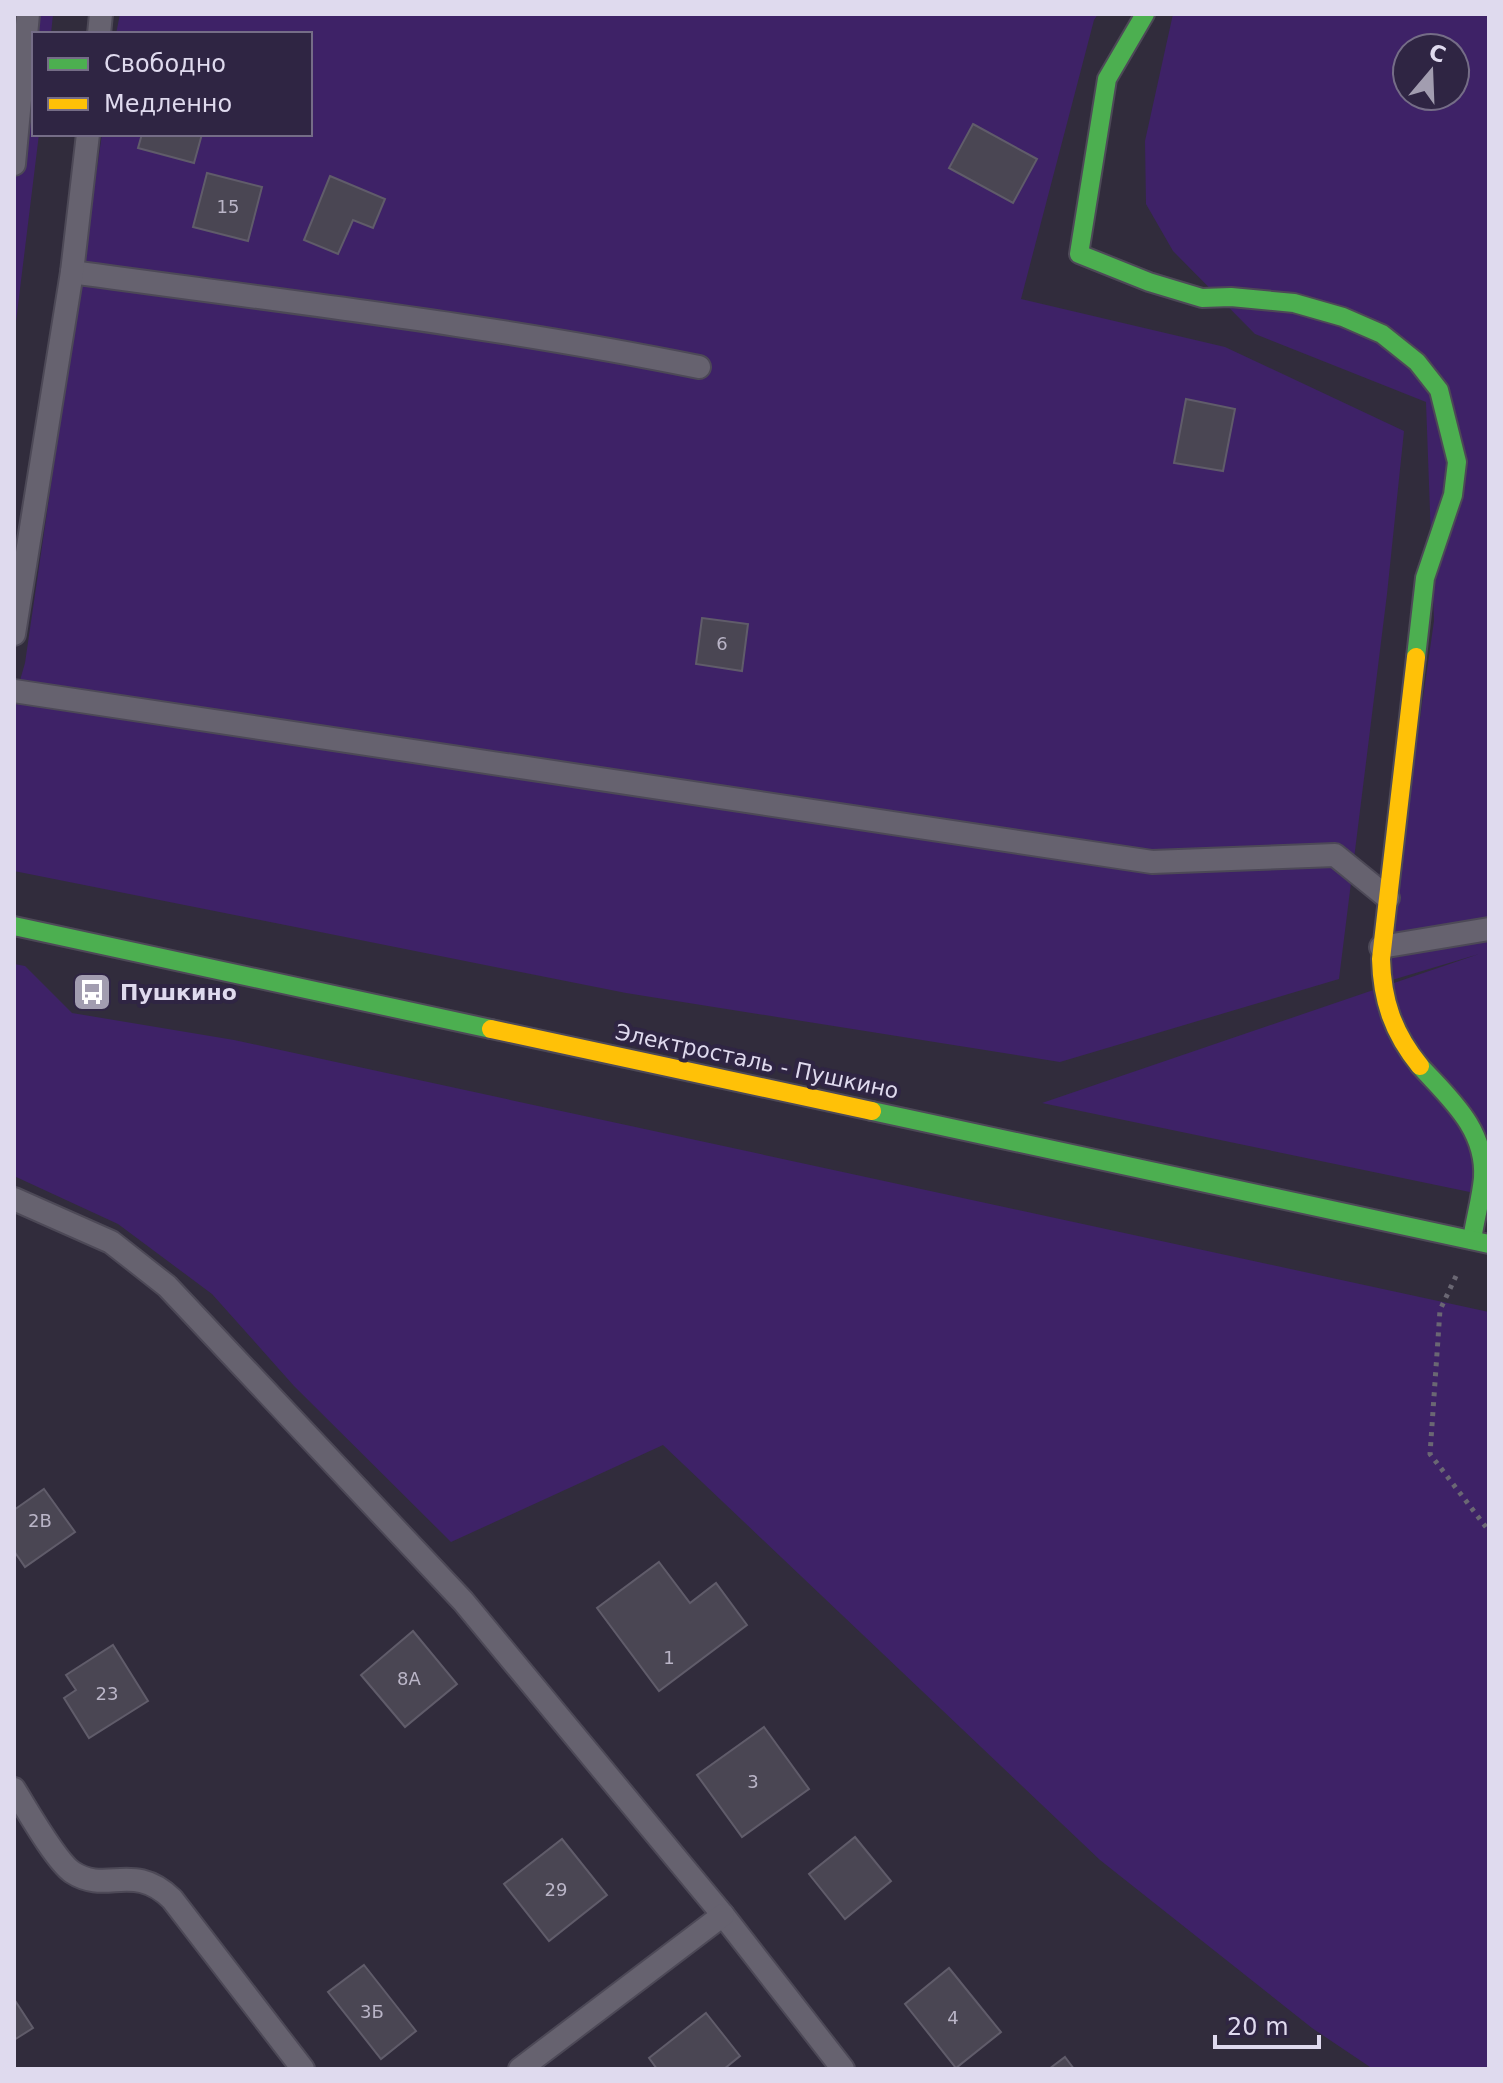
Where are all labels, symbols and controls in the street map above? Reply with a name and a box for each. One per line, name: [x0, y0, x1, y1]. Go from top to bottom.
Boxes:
legend: [32, 32, 312, 136]
north arrow: [1391, 32, 1471, 112]
text: С: [1426, 39, 1449, 68]
text: Свободно: [104, 50, 226, 78]
text: Медленно: [104, 90, 232, 118]
house number: 15: [217, 196, 239, 217]
house number: 6: [716, 633, 728, 654]
bus stop icon: Пушкино: [71, 971, 113, 1013]
place label: Пушкино: [120, 980, 237, 1005]
street label: Электросталь - Пушкино: [613, 1019, 901, 1104]
house number: 2В: [28, 1510, 52, 1531]
house number: 1: [663, 1647, 675, 1668]
house number: 8А: [397, 1668, 422, 1689]
house number: 23: [96, 1683, 118, 1704]
house number: 3: [747, 1771, 759, 1792]
house number: 29: [545, 1879, 567, 1900]
scale bar: [1215, 1999, 1319, 2049]
house number: 3Б: [360, 2001, 384, 2022]
house number: 4: [947, 2007, 959, 2028]
text: 20 m: [1227, 2013, 1289, 2041]

